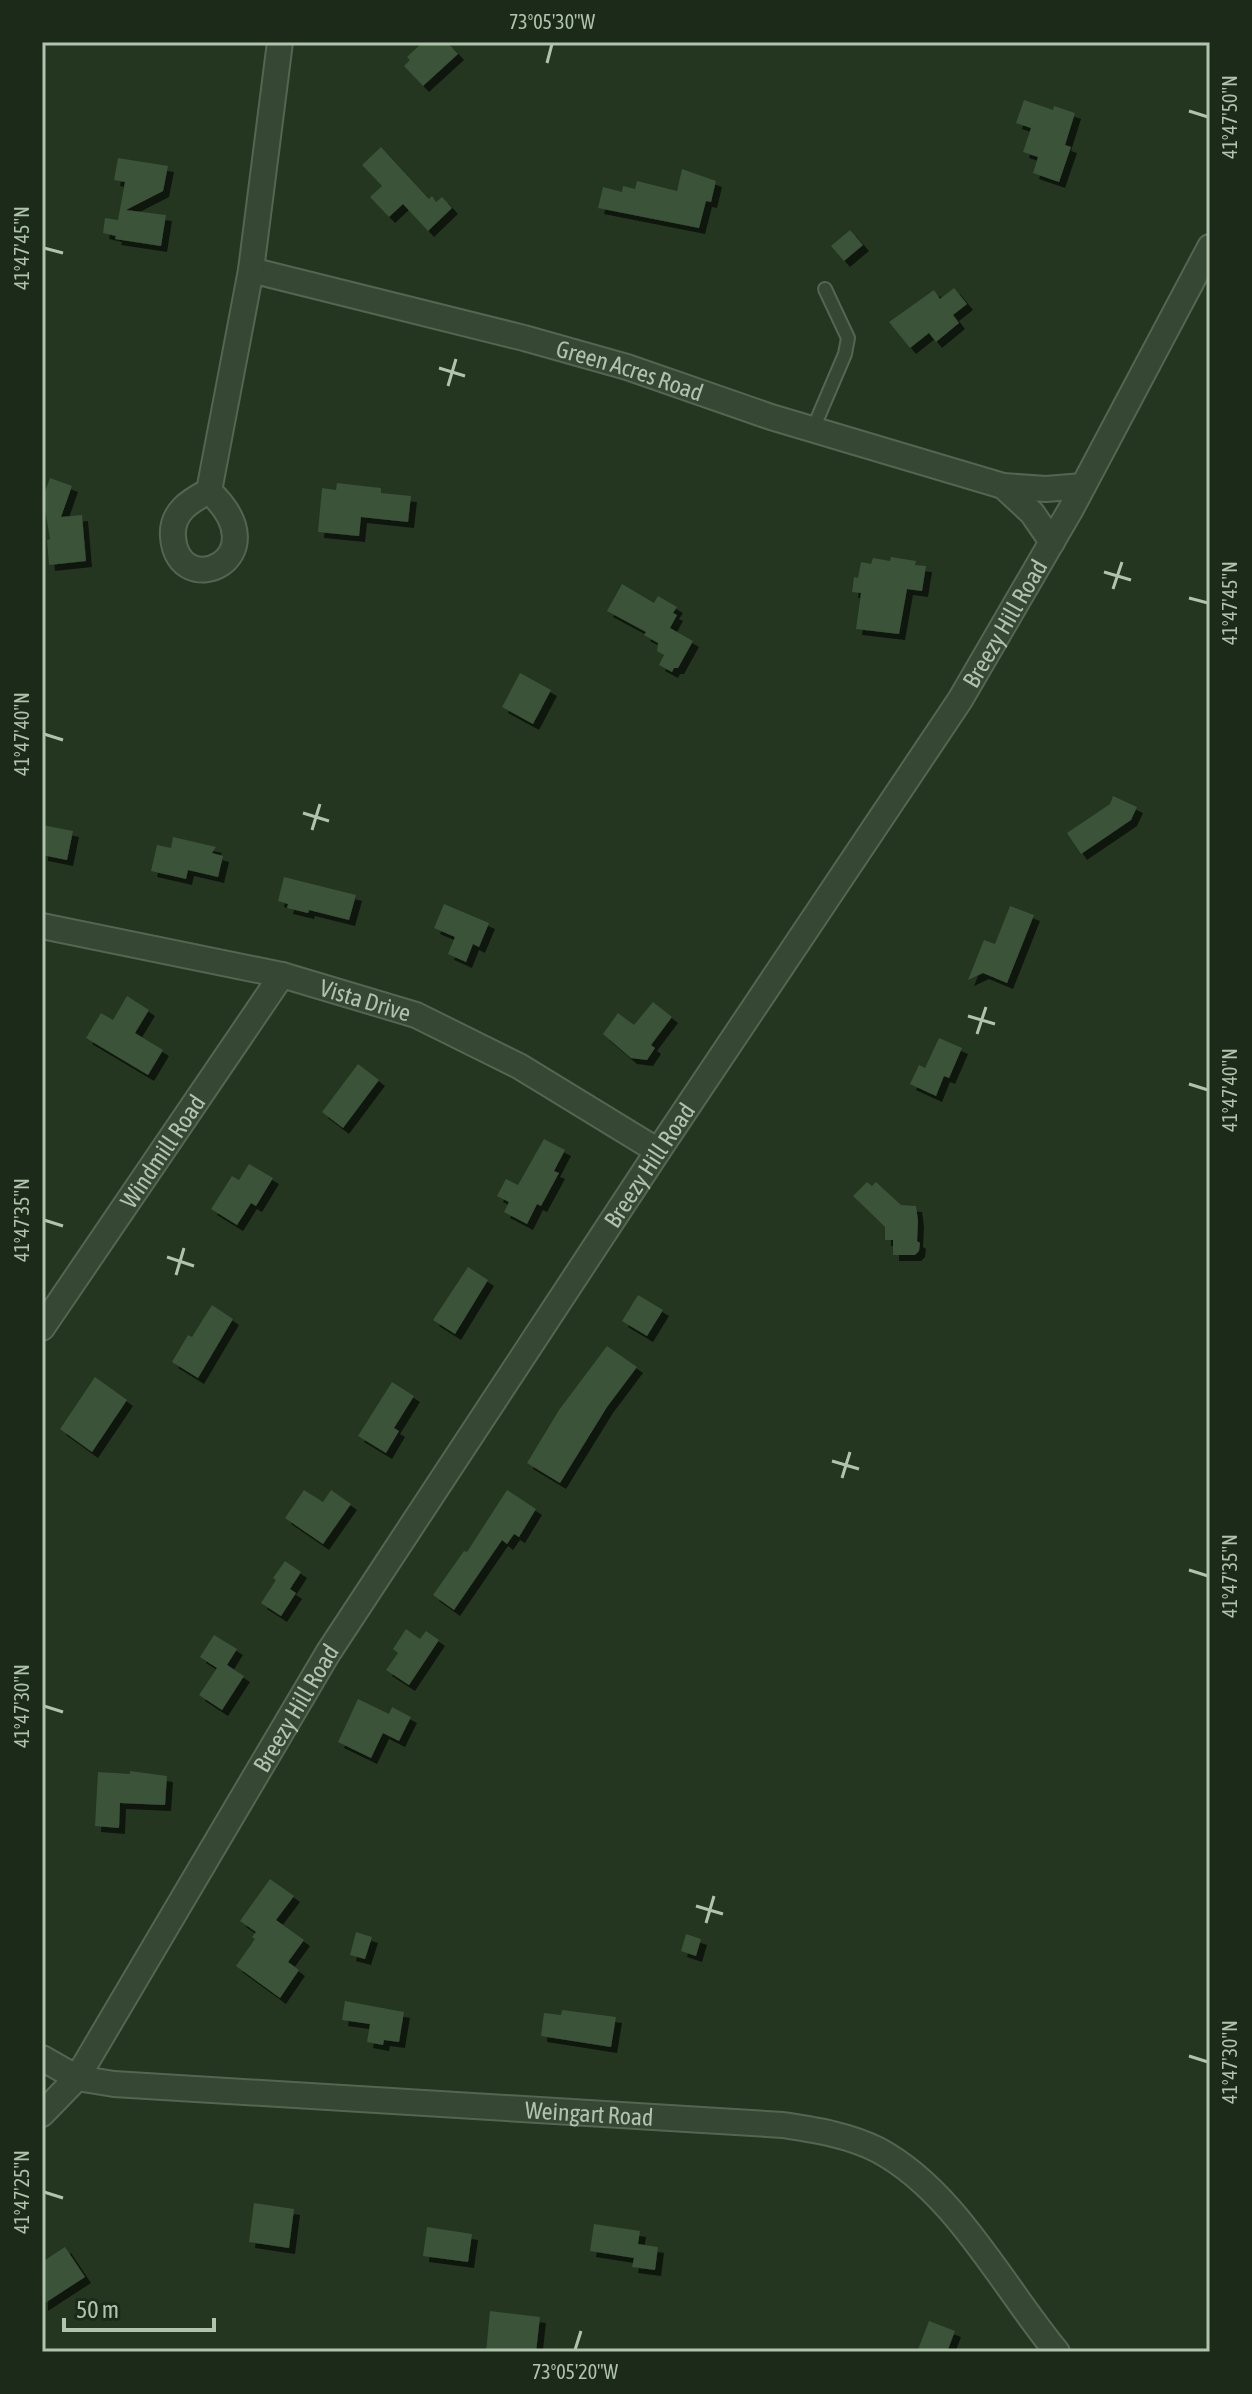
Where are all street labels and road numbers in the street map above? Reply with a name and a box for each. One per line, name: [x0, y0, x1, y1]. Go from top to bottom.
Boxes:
street label: Green Acres Road: [553, 334, 707, 406]
street label: Breezy Hill Road: [957, 555, 1052, 692]
street label: Vista Drive: [317, 974, 414, 1026]
street label: Windmill Road: [114, 1089, 210, 1213]
street label: Breezy Hill Road: [598, 1098, 700, 1232]
street label: Breezy Hill Road: [247, 1639, 344, 1777]
street label: Weingart Road: [524, 2096, 654, 2131]

